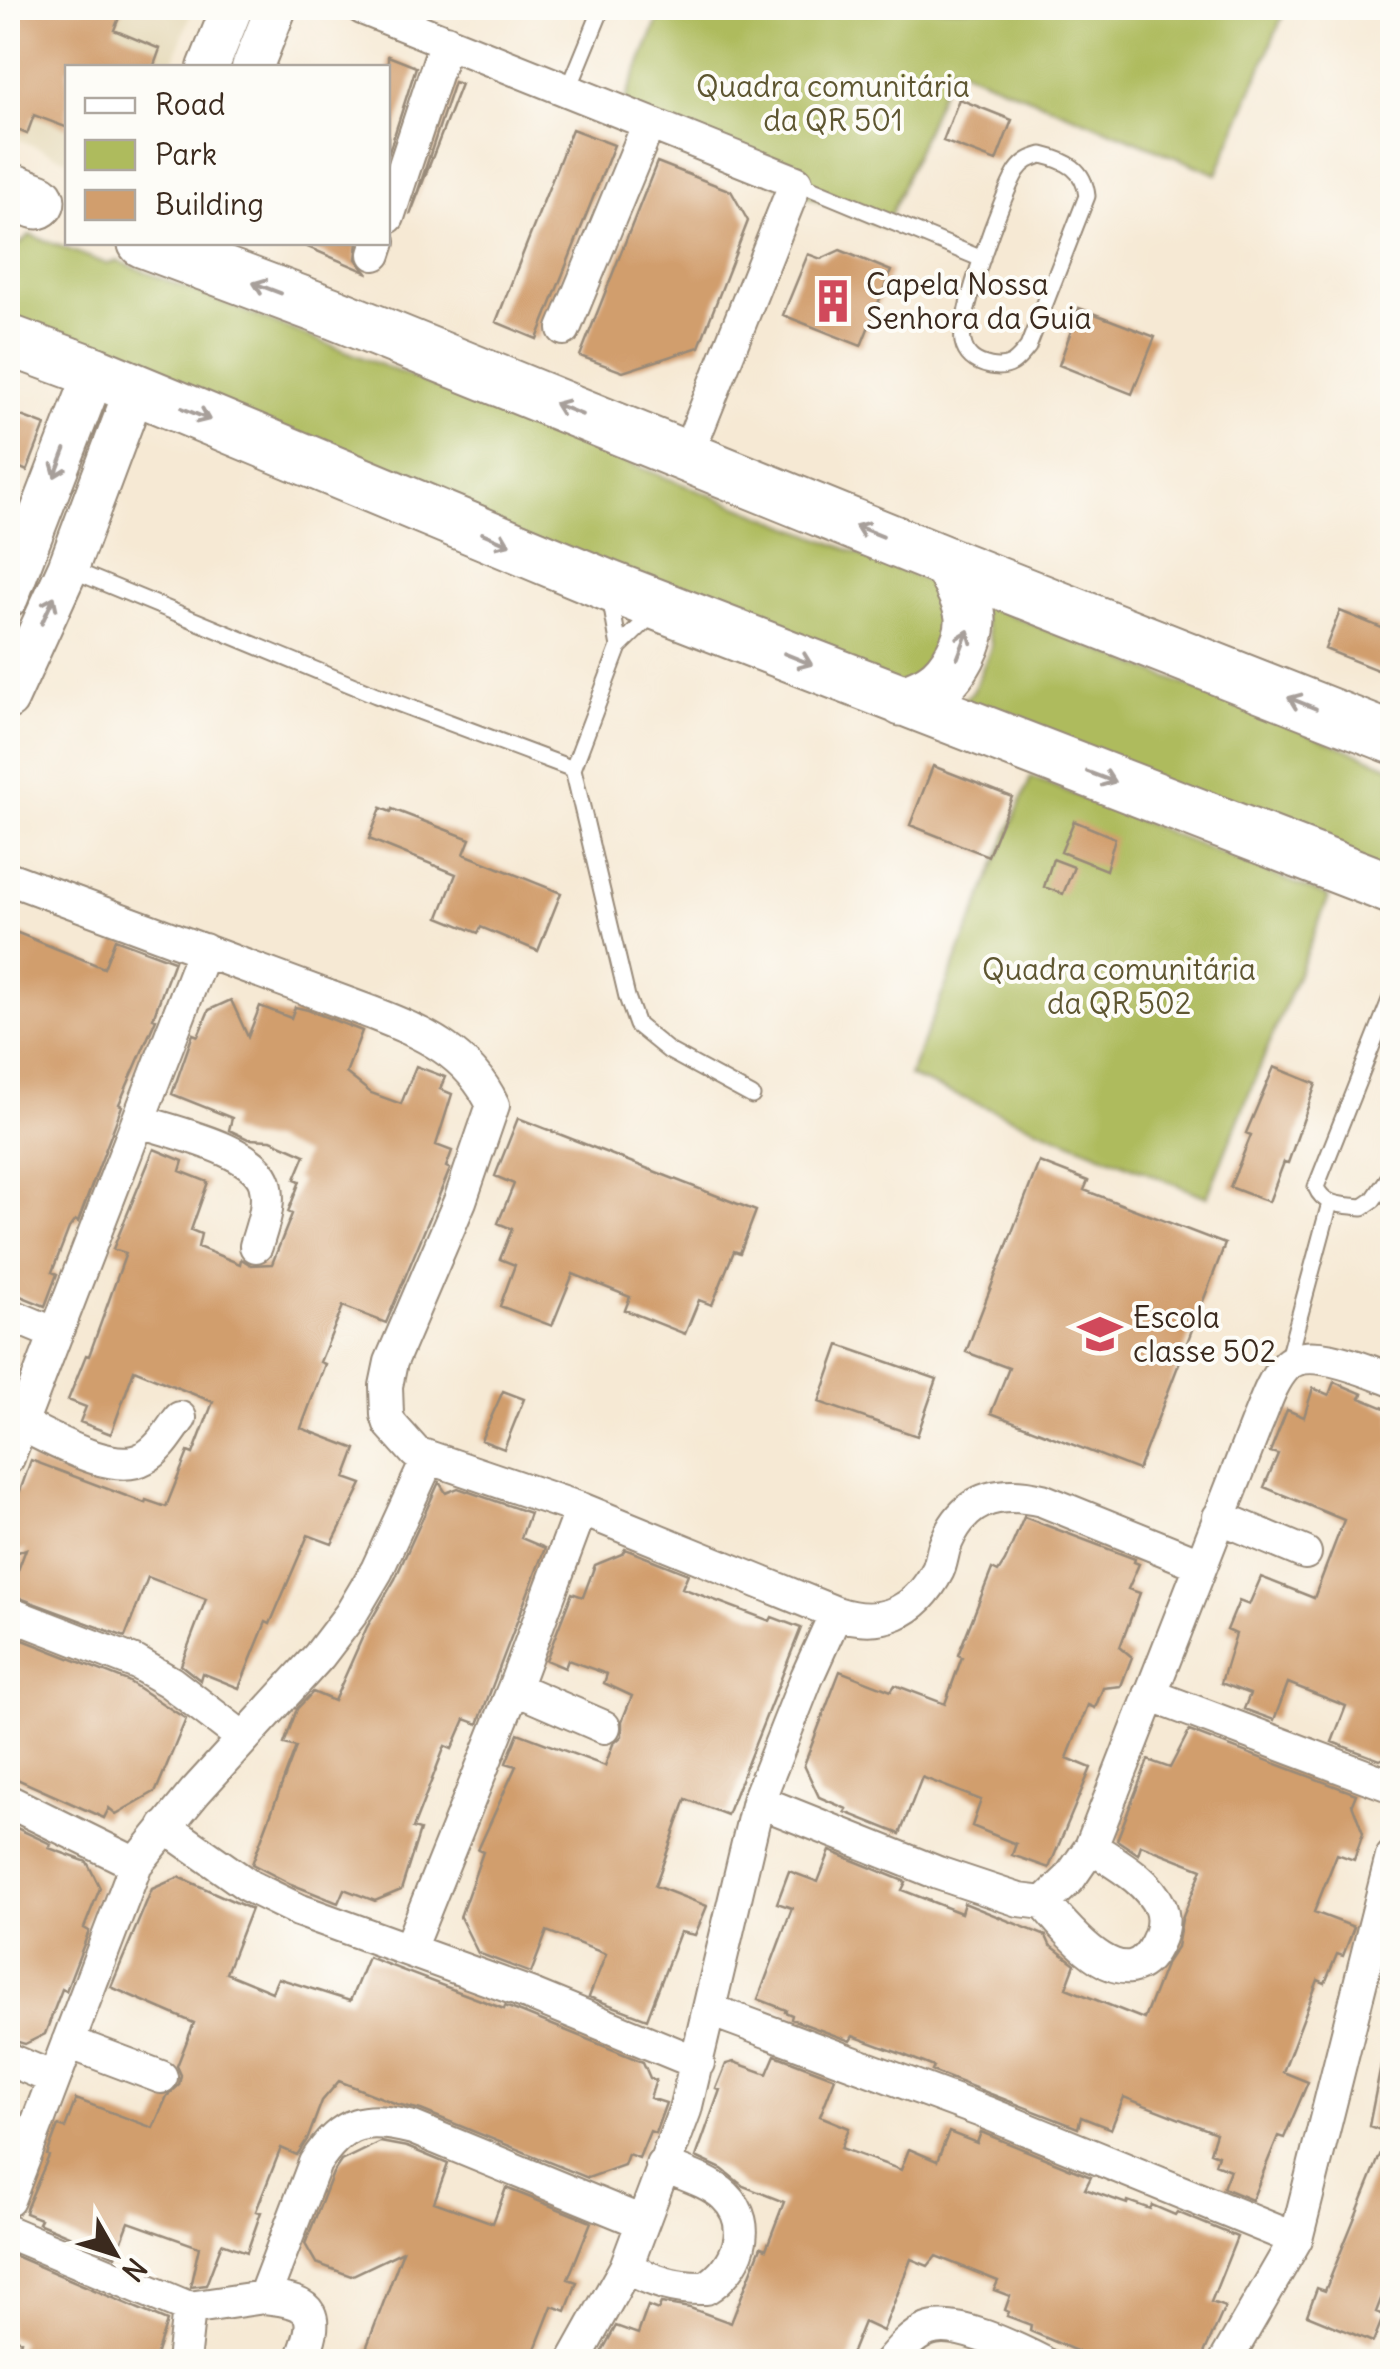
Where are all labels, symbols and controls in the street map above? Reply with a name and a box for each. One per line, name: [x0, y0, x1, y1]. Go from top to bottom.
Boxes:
legend: [65, 65, 390, 245]
park label: Quadra comunitária da QR 501: [696, 67, 970, 139]
text: Road: [155, 85, 225, 123]
text: Park: [155, 135, 217, 173]
text: Building: [155, 185, 264, 223]
place label: Capela Nossa Senhora da Guia: [866, 265, 1092, 337]
building icon: Capela Nossa Senhora da Guia: [809, 277, 857, 325]
one-way arrow: [252, 278, 283, 296]
one-way arrow: [553, 399, 584, 417]
one-way arrow: [180, 406, 211, 424]
one-way arrow: [49, 447, 67, 478]
one-way arrow: [855, 521, 885, 539]
one-way arrow: [480, 531, 511, 549]
one-way arrow: [40, 596, 59, 626]
one-way arrow: [955, 629, 973, 659]
one-way arrow: [782, 652, 812, 670]
one-way arrow: [1287, 692, 1318, 710]
one-way arrow: [1084, 769, 1115, 787]
park label: Quadra comunitária da QR 502: [982, 950, 1256, 1022]
place label: Escola classe 502: [1133, 1298, 1276, 1370]
school or university icon: Escola classe 502: [1076, 1310, 1124, 1358]
north arrow: [65, 2204, 165, 2304]
text: N: [114, 2251, 155, 2289]

